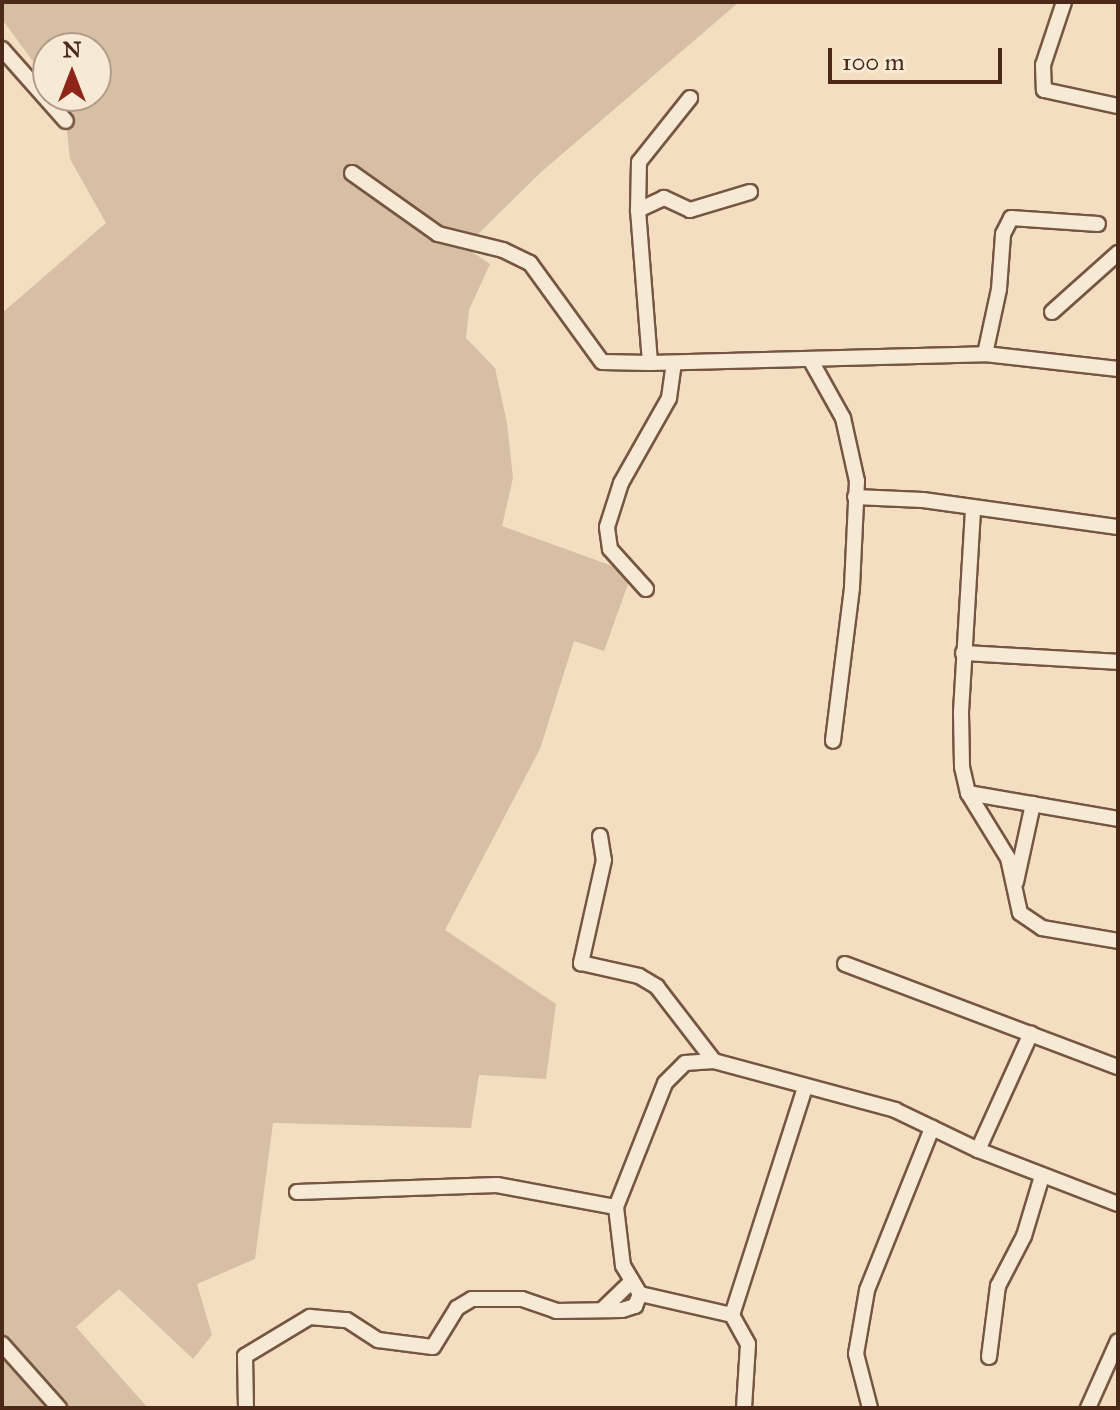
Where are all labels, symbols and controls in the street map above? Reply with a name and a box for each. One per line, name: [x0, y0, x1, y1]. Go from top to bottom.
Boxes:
north arrow: [32, 32, 112, 112]
scale bar: [832, 32, 1006, 82]
text: N: [63, 36, 81, 63]
text: 100 m: [842, 47, 905, 77]

